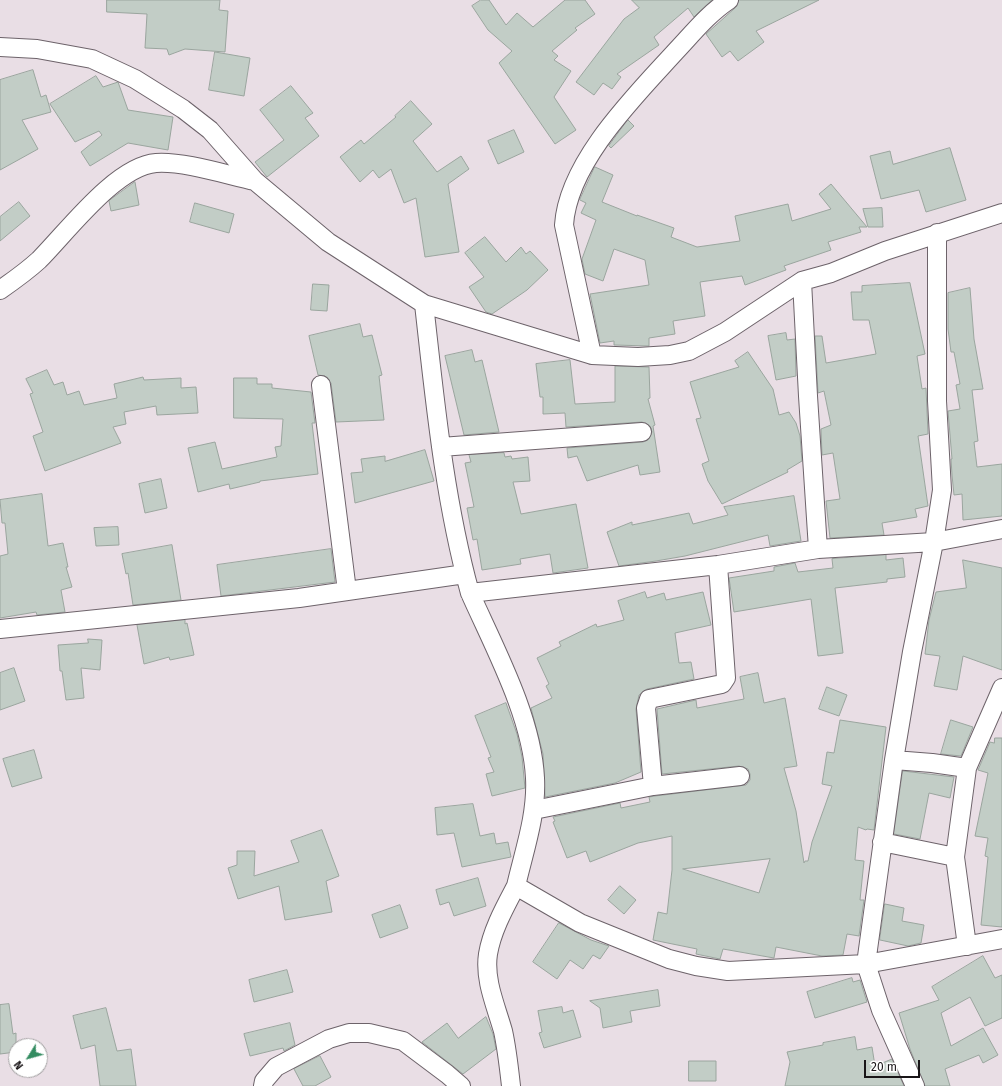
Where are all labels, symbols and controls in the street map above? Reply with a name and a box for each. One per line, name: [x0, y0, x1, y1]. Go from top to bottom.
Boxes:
north arrow: [8, 1038, 48, 1078]
scale bar: [866, 1052, 922, 1078]
text: N: [11, 1058, 26, 1072]
text: 20 m: [871, 1060, 897, 1074]

